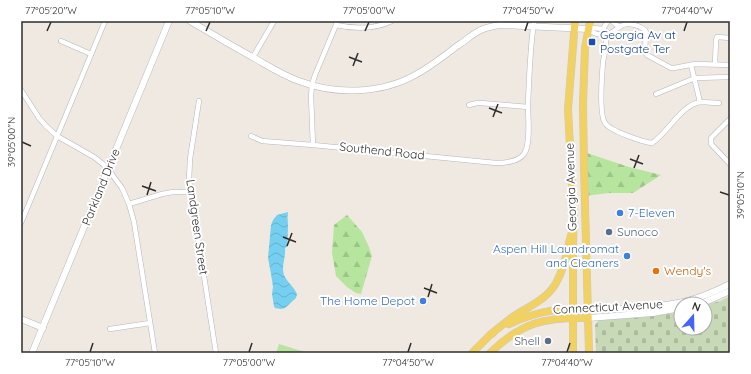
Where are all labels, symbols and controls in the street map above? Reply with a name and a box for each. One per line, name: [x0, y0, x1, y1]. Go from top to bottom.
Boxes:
text: 77°05'20"W: [25, 4, 77, 17]
text: 77°05'10"W: [185, 4, 235, 17]
text: 77°05'00"W: [343, 4, 395, 17]
text: 77°04'50"W: [502, 4, 554, 17]
text: 77°04'40"W: [661, 4, 713, 17]
place label: Georgia Av at Postgate Ter: [600, 27, 676, 56]
marker: Georgia Av at Postgate Ter: [587, 37, 597, 47]
text: 39°05'00"N: [5, 117, 18, 167]
street label: Southend Road: [339, 139, 425, 162]
street label: Georgia Avenue: [561, 142, 580, 231]
street label: Parkland Drive: [78, 146, 123, 228]
text: 39°05'10"N: [734, 171, 747, 219]
street label: Landgreen Street: [183, 178, 212, 276]
place label: 7-Eleven: [628, 205, 675, 220]
marker: 7-Eleven: [615, 208, 625, 218]
place label: Sunoco: [617, 224, 658, 239]
marker: Sunoco: [604, 227, 614, 237]
place label: Aspen Hill Laundromat and Cleaners: [493, 241, 619, 270]
marker: Aspen Hill Laundromat and Cleaners: [622, 251, 632, 261]
place label: Wendy's: [664, 263, 712, 278]
marker: Wendy's: [651, 266, 661, 276]
place label: The Home Depot: [320, 293, 415, 308]
marker: The Home Depot: [418, 296, 428, 306]
street label: Connecticut Avenue: [553, 296, 664, 317]
north arrow: [673, 296, 713, 336]
text: N: [690, 299, 703, 315]
place label: Shell: [514, 333, 540, 348]
marker: Shell: [543, 336, 553, 346]
text: 77°05'10"W: [65, 356, 115, 369]
text: 77°05'00"W: [223, 356, 275, 369]
text: 77°04'50"W: [382, 356, 434, 369]
text: 77°04'40"W: [541, 356, 593, 369]

